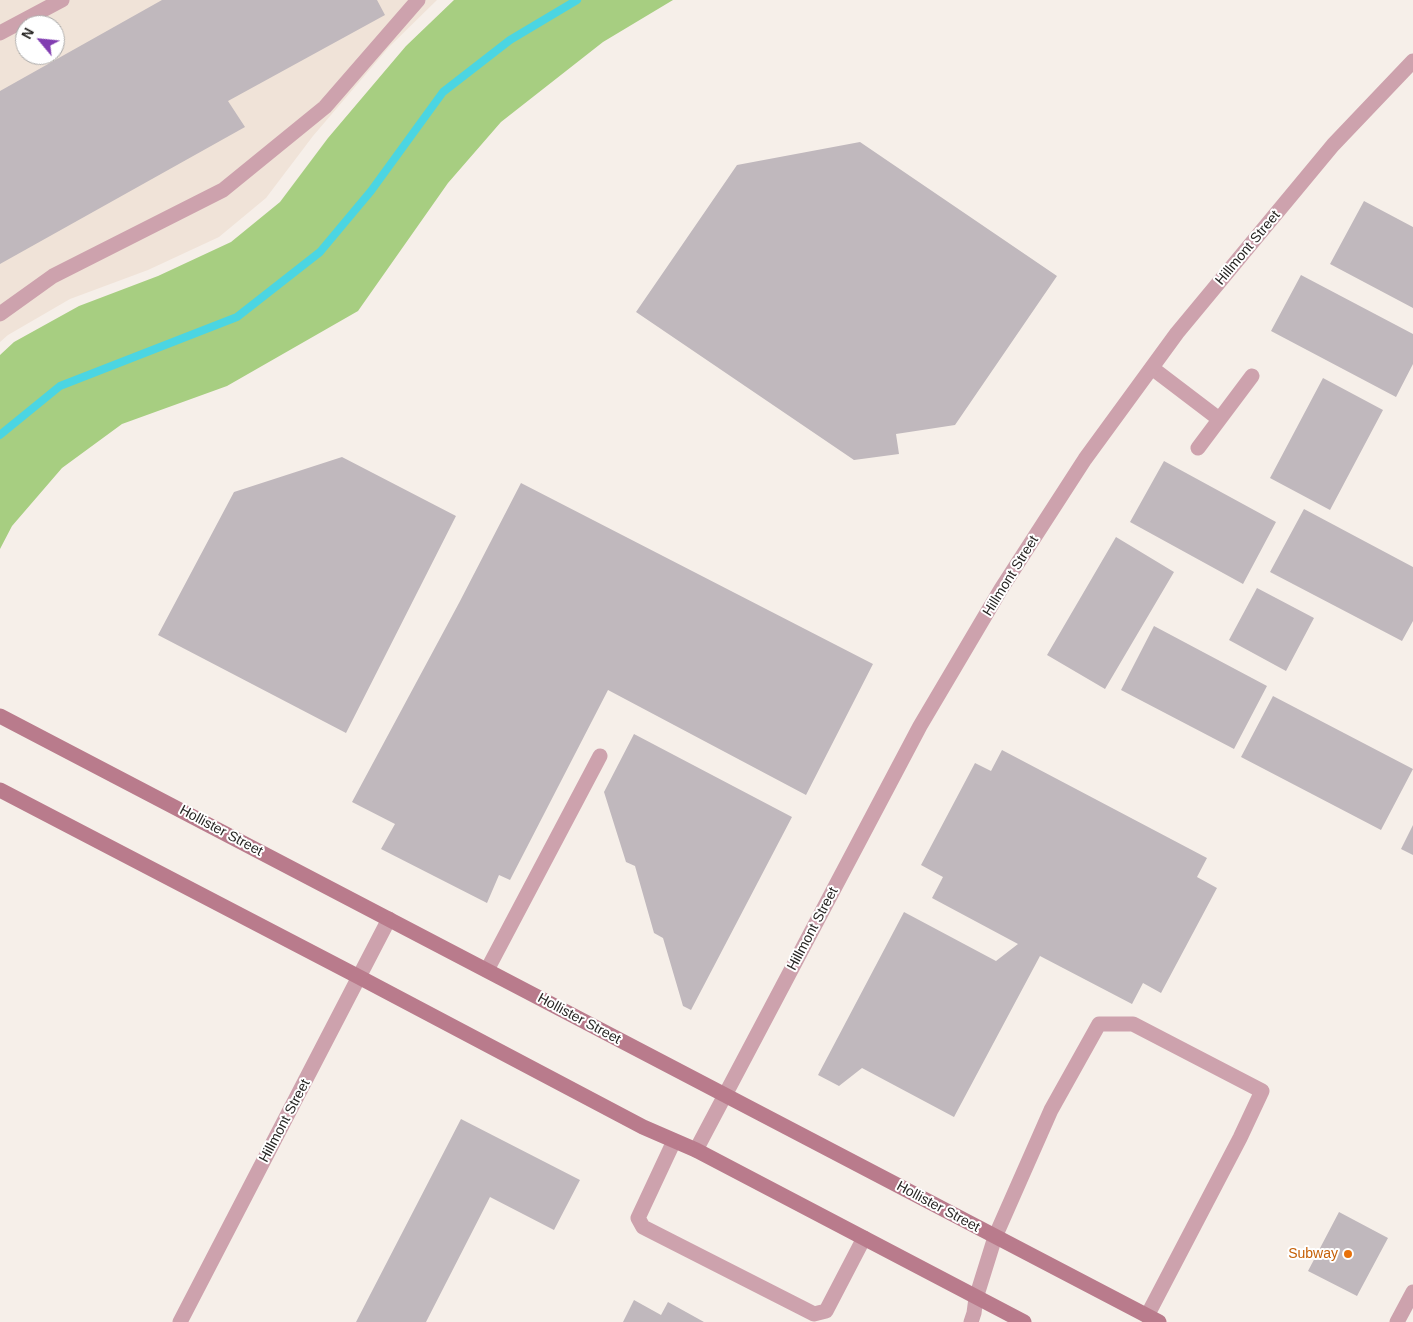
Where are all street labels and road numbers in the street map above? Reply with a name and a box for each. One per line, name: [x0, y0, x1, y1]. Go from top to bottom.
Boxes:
street label: Hillmont Street: [1212, 207, 1284, 289]
street label: Hillmont Street: [980, 533, 1042, 619]
street label: Hollister Street: [177, 802, 265, 860]
street label: Hillmont Street: [784, 885, 842, 973]
street label: Hollister Street: [535, 990, 623, 1048]
street label: Hillmont Street: [256, 1077, 314, 1165]
street label: Hollister Street: [894, 1178, 982, 1236]

